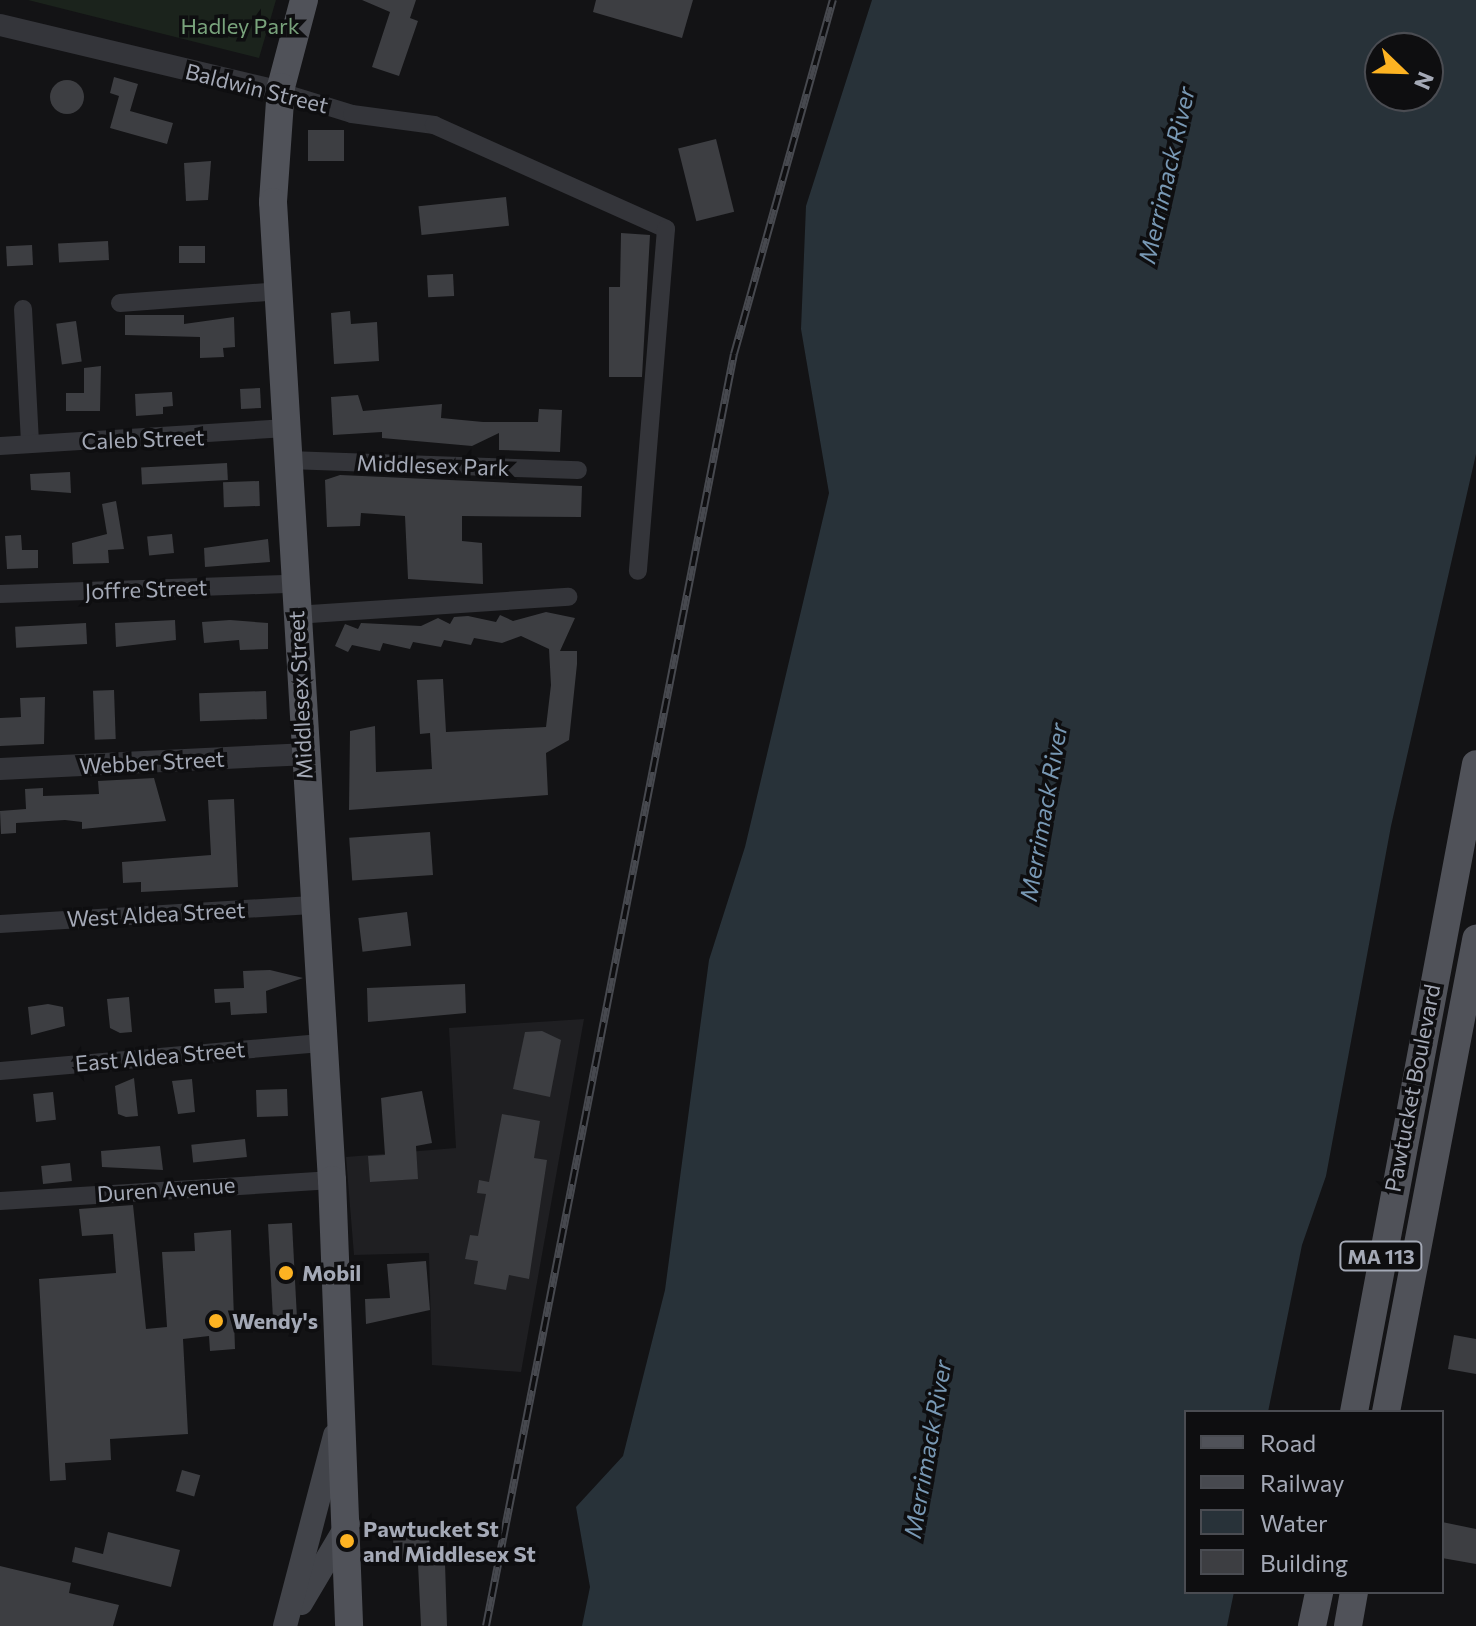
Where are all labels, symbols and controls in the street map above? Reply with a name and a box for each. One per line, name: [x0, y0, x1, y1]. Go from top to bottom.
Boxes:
park label: Hadley Park: [180, 13, 300, 39]
north arrow: [1364, 32, 1444, 112]
street label: Baldwin Street: [183, 57, 331, 119]
text: N: [1409, 68, 1440, 94]
water label: Merrimack River: [1132, 84, 1200, 266]
street label: Caleb Street: [81, 424, 205, 454]
street label: Middlesex Park: [356, 449, 510, 481]
street label: Joffre Street: [84, 574, 208, 604]
street label: Middlesex Street: [282, 610, 318, 780]
water label: Merrimack River: [1013, 721, 1073, 903]
street label: Webber Street: [79, 745, 225, 779]
street label: West Aldea Street: [66, 896, 246, 932]
street label: Pawtucket Boulevard: [1379, 982, 1445, 1194]
street label: East Aldea Street: [74, 1035, 246, 1077]
street label: Duren Avenue: [96, 1171, 236, 1207]
road number: MA 113: [1339, 1240, 1423, 1272]
place label: Mobil: [302, 1260, 361, 1286]
marker: Mobil: [277, 1264, 295, 1282]
place label: Wendy's: [232, 1308, 318, 1334]
marker: Wendy's: [207, 1312, 225, 1330]
water label: Merrimack River: [897, 1358, 957, 1540]
legend: [1184, 1410, 1444, 1594]
text: Road: [1260, 1428, 1316, 1457]
text: Railway: [1260, 1468, 1345, 1497]
text: Water: [1260, 1508, 1328, 1537]
place label: Pawtucket St and Middlesex St: [363, 1515, 536, 1566]
marker: Pawtucket St and Middlesex St: [338, 1532, 356, 1550]
text: Building: [1260, 1548, 1348, 1577]

